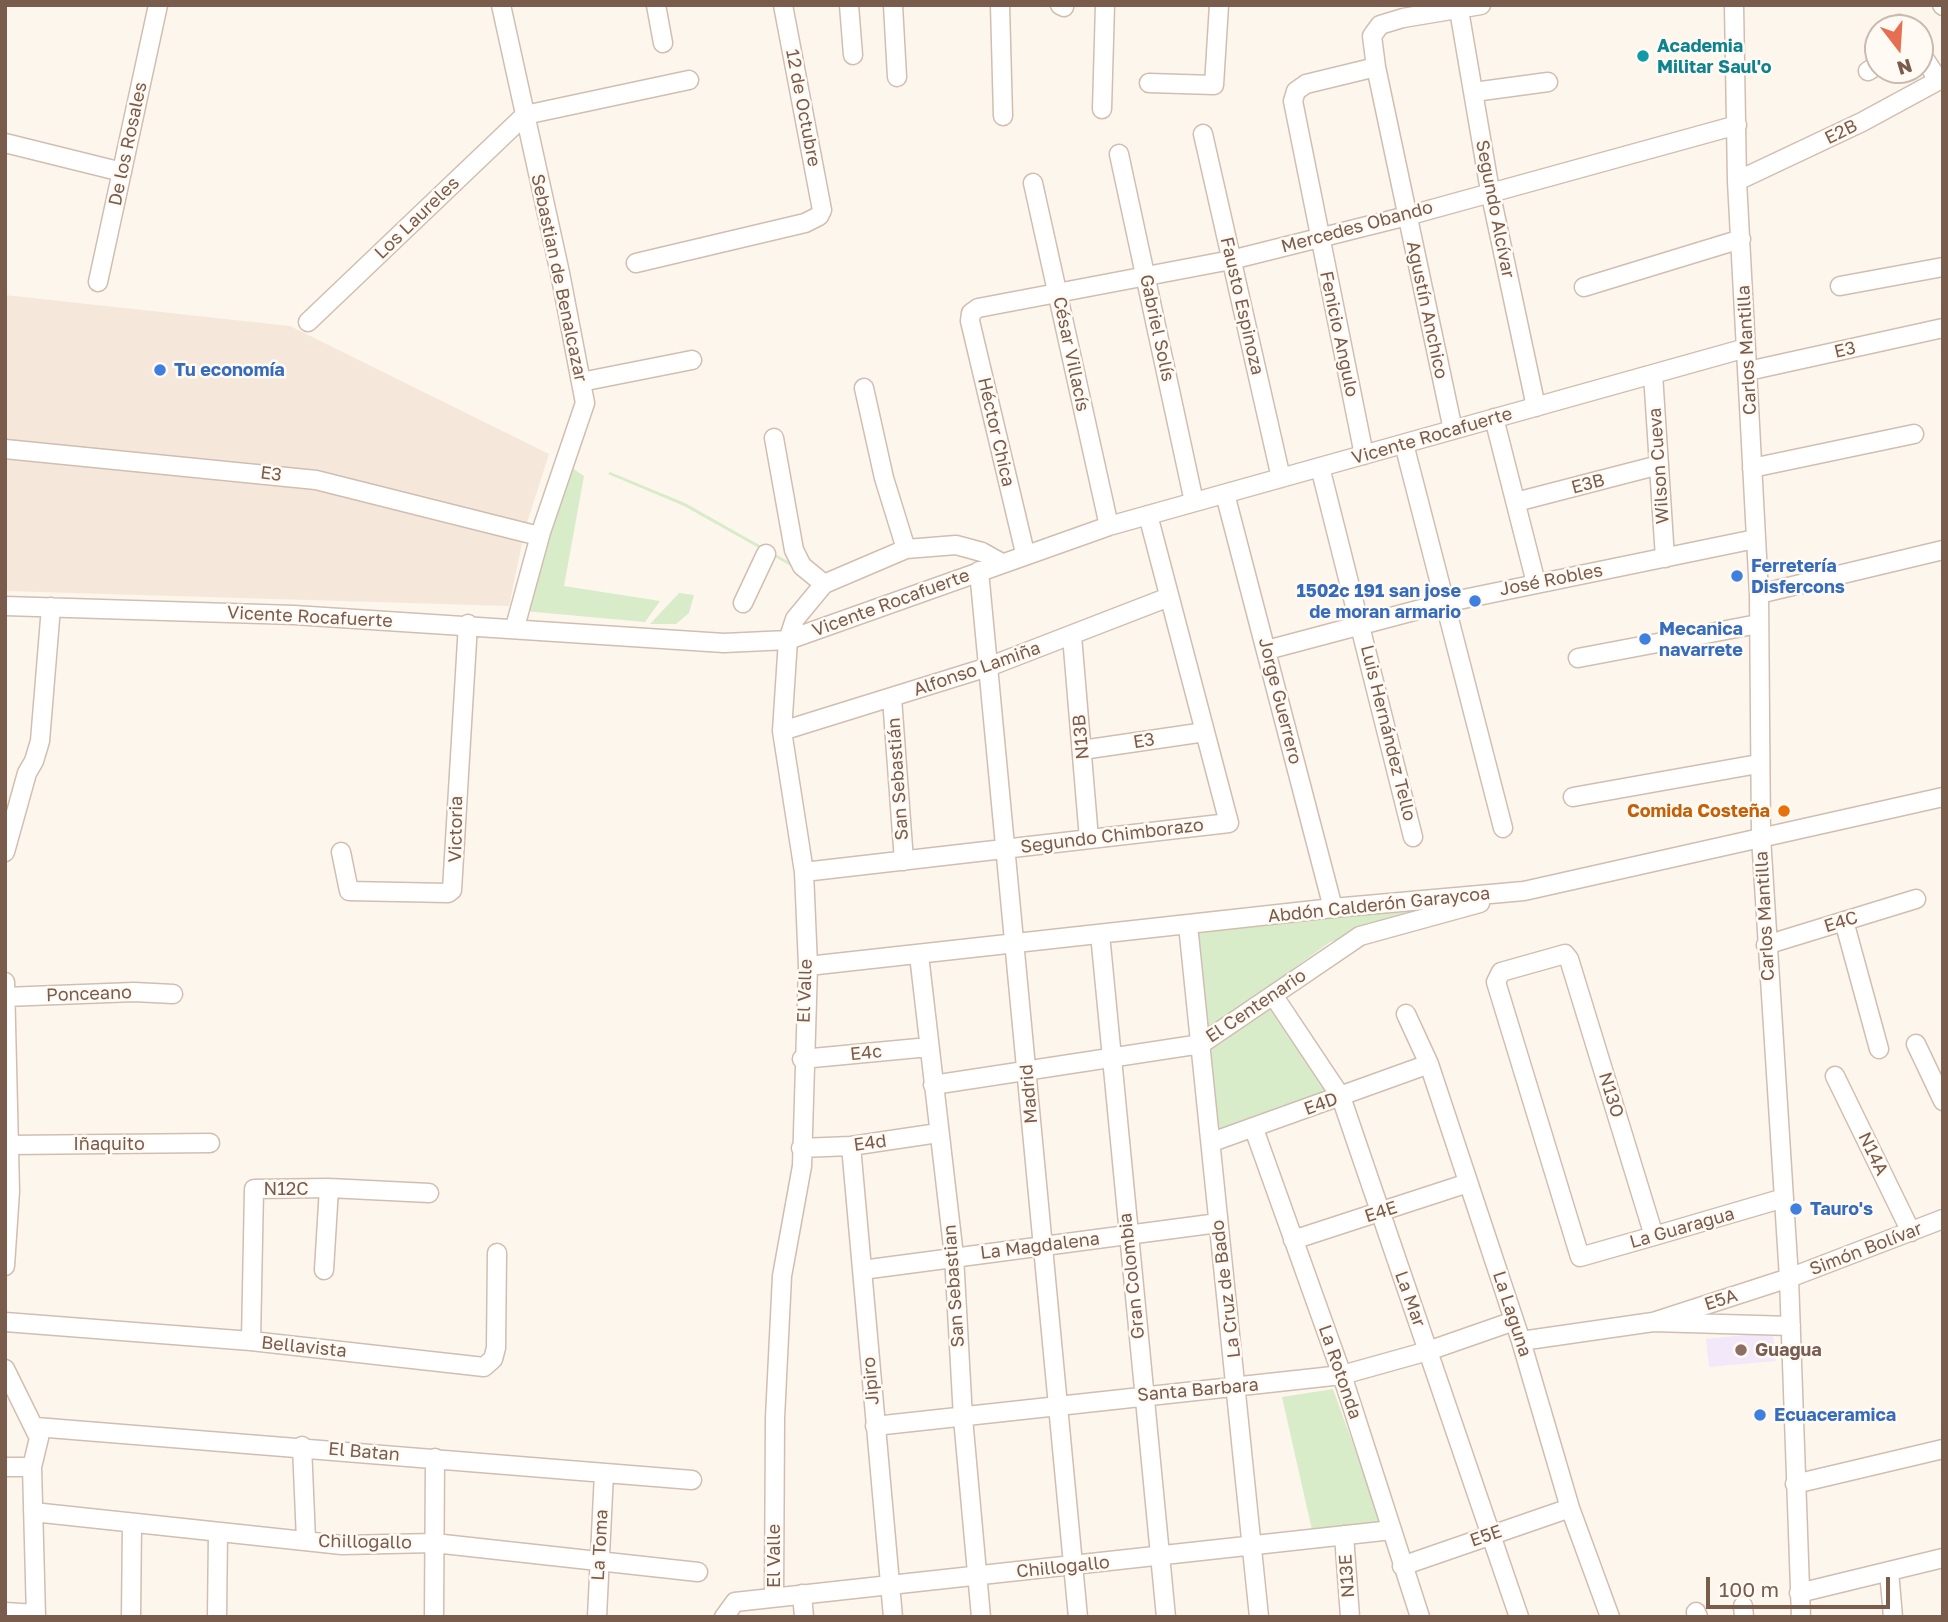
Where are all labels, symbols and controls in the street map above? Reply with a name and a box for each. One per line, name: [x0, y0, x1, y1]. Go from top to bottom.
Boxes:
north arrow: [1864, 14, 1934, 84]
place label: Academia Militar Saul'o: [1657, 35, 1772, 78]
street label: 12 de Octubre: [781, 47, 825, 169]
marker: Academia Militar Saul'o: [1635, 48, 1651, 64]
text: N: [1894, 55, 1915, 81]
street label: De los Rosales: [104, 80, 152, 208]
street label: E2B: [1821, 115, 1861, 149]
street label: Segundo Alcívar: [1471, 138, 1519, 280]
street label: Los Laureles: [370, 172, 464, 264]
street label: Sebastian de Benalcazar: [526, 172, 592, 384]
street label: Mercedes Obando: [1279, 196, 1435, 258]
street label: Fausto Espinoza: [1216, 235, 1268, 377]
street label: Agustín Anchico: [1402, 239, 1452, 381]
street label: Fenicio Angulo: [1315, 269, 1363, 399]
street label: Gabriel Solís: [1135, 272, 1179, 384]
street label: Carlos Mantilla: [1733, 284, 1761, 416]
street label: César Villacís: [1048, 295, 1094, 413]
street label: E3: [1832, 337, 1858, 363]
place label: Tu economía: [174, 359, 285, 381]
marker: Tu economía: [152, 362, 168, 378]
street label: Héctor Chica: [973, 375, 1019, 489]
street label: Vicente Rocafuerte: [1349, 403, 1515, 469]
street label: Wilson Cueva: [1644, 407, 1674, 525]
street label: E3: [259, 462, 283, 486]
street label: E3B: [1569, 469, 1607, 499]
place label: Ferretería Disfercons: [1751, 555, 1845, 598]
street label: José Robles: [1498, 559, 1604, 601]
street label: Vicente Rocafuerte: [809, 564, 973, 642]
marker: Ferretería Disfercons: [1729, 568, 1745, 584]
place label: 1502c 191 san jose de moran armario: [1296, 580, 1461, 622]
marker: 1502c 191 san jose de moran armario: [1467, 593, 1483, 609]
street label: Vicente Rocafuerte: [227, 602, 393, 632]
place label: Mecanica navarrete: [1659, 618, 1743, 660]
marker: Mecanica navarrete: [1637, 631, 1653, 647]
street label: Jorge Guerrero: [1254, 636, 1306, 766]
street label: Alfonso Lamiña: [911, 637, 1043, 701]
street label: Luis Hernández Tello: [1356, 643, 1420, 823]
street label: N13B: [1068, 714, 1094, 760]
street label: San Sebastián: [883, 717, 913, 841]
street label: E3: [1132, 729, 1156, 753]
street label: Victoria: [445, 795, 467, 863]
place label: Comida Costeña: [1627, 800, 1770, 822]
marker: Comida Costeña: [1776, 803, 1792, 819]
street label: Segundo Chimborazo: [1019, 814, 1205, 858]
street label: Carlos Mantilla: [1751, 850, 1779, 982]
street label: Abdón Calderón Garaycoa: [1267, 883, 1491, 927]
street label: E4C: [1821, 907, 1861, 937]
street label: El Valle: [793, 959, 817, 1023]
street label: El Centenario: [1202, 965, 1310, 1047]
street label: Ponceano: [46, 982, 132, 1006]
street label: E4c: [849, 1041, 883, 1065]
street label: Madrid: [1016, 1063, 1042, 1125]
street label: N13O: [1594, 1070, 1628, 1120]
street label: E4D: [1301, 1088, 1341, 1120]
street label: N14A: [1853, 1129, 1893, 1179]
street label: E4d: [852, 1130, 888, 1156]
street label: Iñaquito: [73, 1133, 145, 1155]
street label: N12C: [263, 1178, 309, 1200]
street label: E4E: [1362, 1197, 1400, 1227]
place label: Tauro's: [1810, 1198, 1873, 1220]
marker: Tauro's: [1788, 1201, 1804, 1217]
street label: La Guaragua: [1627, 1203, 1737, 1253]
street label: Gran Colombia: [1115, 1212, 1149, 1340]
street label: Simón Bolívar: [1807, 1218, 1925, 1280]
street label: La Cruz de Bado: [1207, 1219, 1245, 1359]
street label: San Sebastian: [939, 1224, 969, 1348]
street label: La Magdalena: [979, 1228, 1101, 1264]
street label: La Mar: [1390, 1268, 1430, 1330]
street label: La Laguna: [1488, 1268, 1536, 1360]
street label: E5A: [1702, 1285, 1740, 1315]
street label: La Rotonda: [1314, 1322, 1366, 1422]
street label: Bellavista: [260, 1332, 348, 1362]
place label: Guagua: [1755, 1339, 1822, 1361]
marker: Guagua: [1733, 1342, 1749, 1358]
street label: Jipiro: [858, 1356, 884, 1406]
street label: Santa Barbara: [1136, 1374, 1260, 1406]
place label: Ecuaceramica: [1774, 1404, 1896, 1426]
marker: Ecuaceramica: [1752, 1407, 1768, 1423]
street label: El Batan: [327, 1438, 401, 1466]
street label: La Toma: [587, 1509, 613, 1581]
street label: E5E: [1467, 1521, 1505, 1551]
street label: El Valle: [763, 1524, 785, 1588]
street label: Chillogallo: [318, 1530, 412, 1554]
street label: Chillogallo: [1015, 1551, 1111, 1583]
street label: N13E: [1335, 1553, 1359, 1599]
scale bar: [1710, 1562, 1894, 1606]
text: 100 m: [1719, 1576, 1779, 1602]

